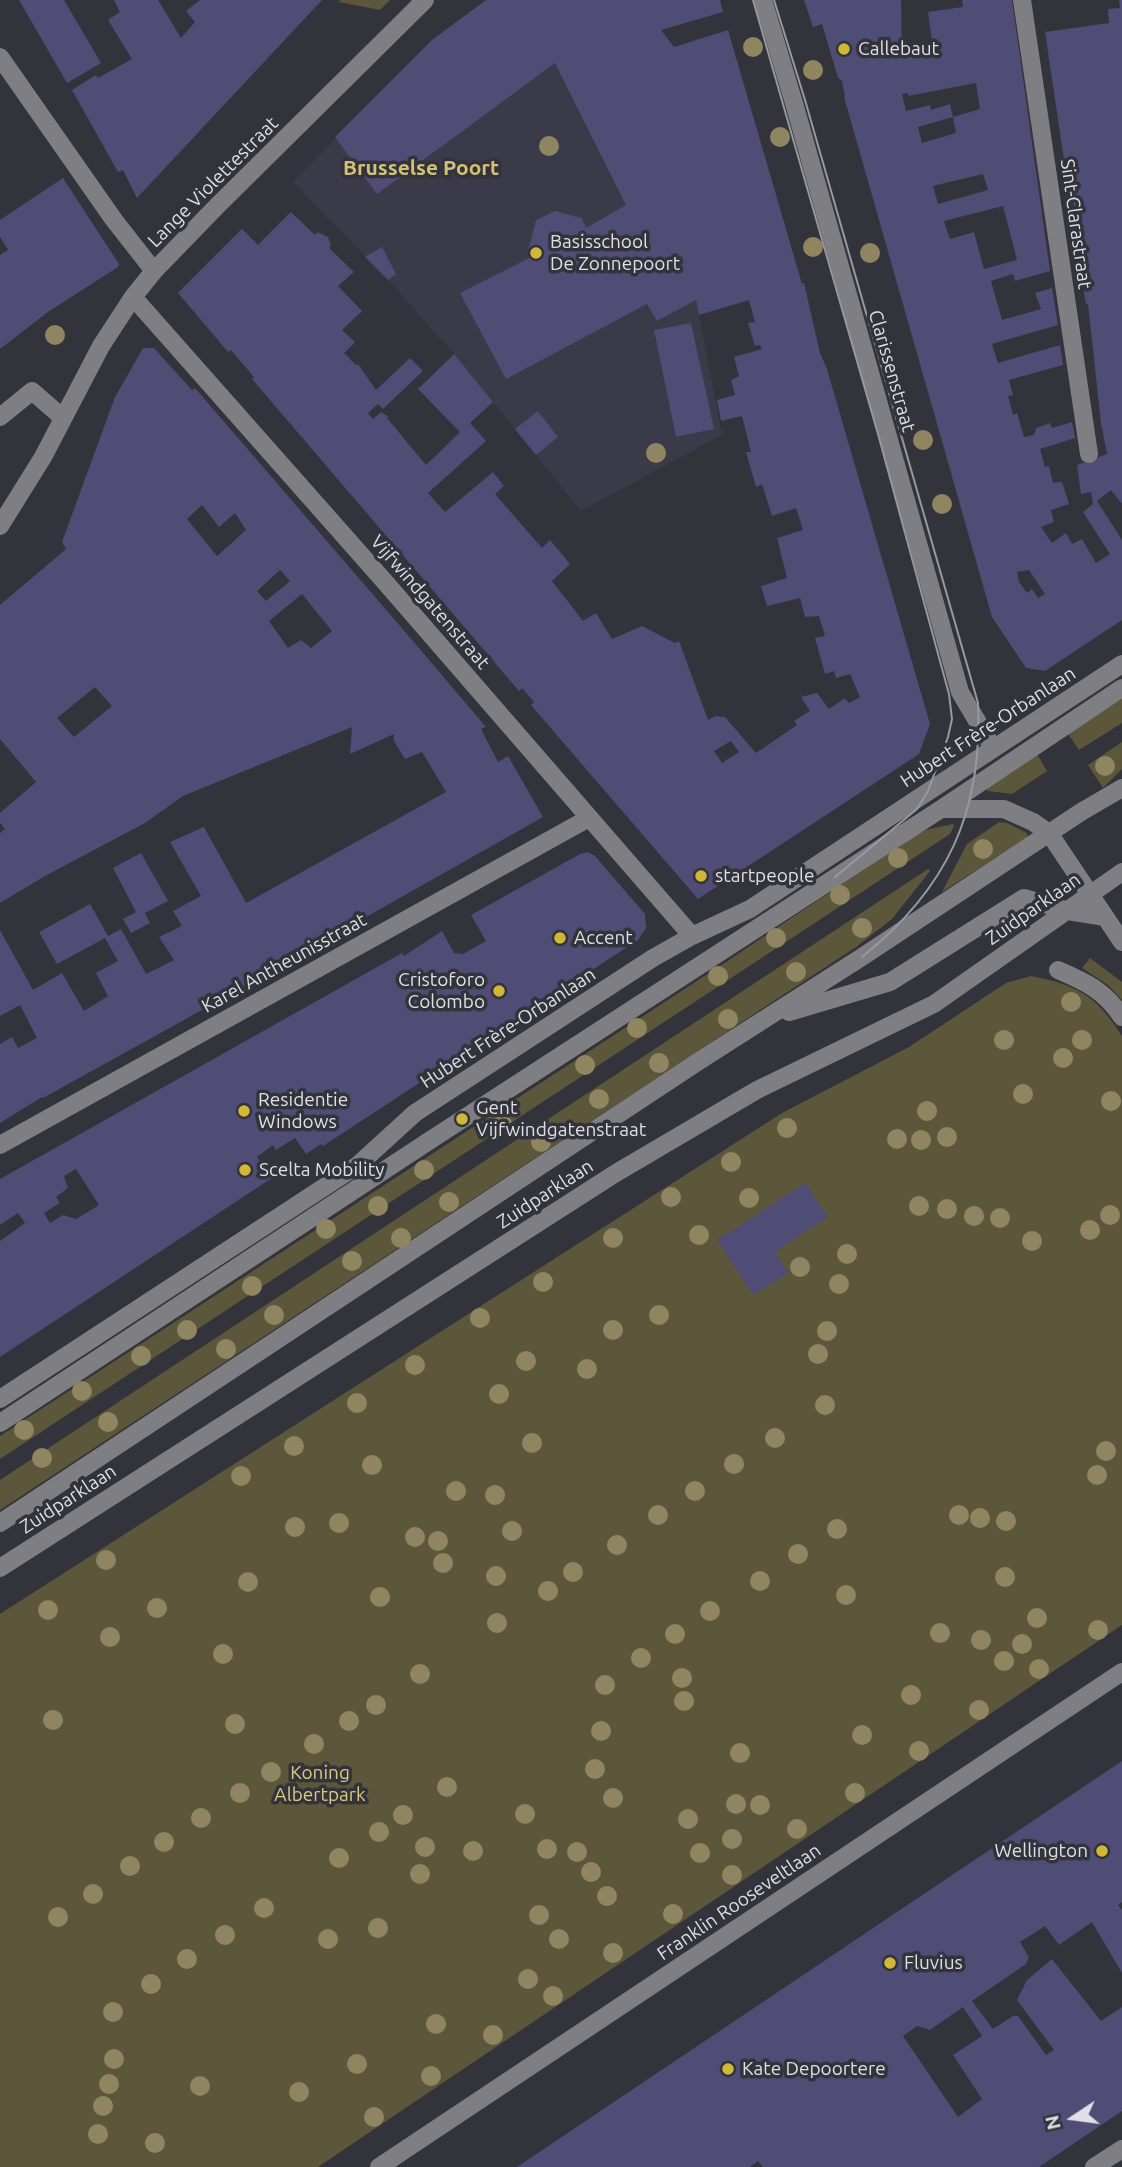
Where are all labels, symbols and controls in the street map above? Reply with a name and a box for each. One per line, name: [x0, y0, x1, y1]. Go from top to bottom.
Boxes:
place label: Callebaut: [858, 38, 939, 60]
marker: Callebaut: [836, 41, 852, 57]
street label: Lange Violettestraat: [143, 112, 283, 252]
district label: Brusselse Poort: [343, 155, 499, 181]
street label: Sint-Clarastraat: [1056, 157, 1096, 291]
place label: Basisschool De Zonnepoort: [550, 231, 680, 275]
marker: Basisschool De Zonnepoort: [528, 245, 544, 261]
street label: Clarissenstraat: [864, 307, 920, 435]
street label: Vijfwindgatenstraat: [366, 530, 494, 674]
street label: Hubert Frère-Orbanlaan: [896, 662, 1080, 792]
place label: startpeople: [715, 865, 814, 887]
marker: startpeople: [693, 868, 709, 884]
street label: Zuidparklaan: [981, 868, 1085, 950]
street label: Karel Antheunisstraat: [198, 908, 370, 1018]
place label: Accent: [574, 927, 633, 949]
marker: Accent: [552, 930, 568, 946]
street label: Hubert Frère-Orbanlaan: [416, 963, 600, 1093]
place label: Cristoforo Colombo: [398, 969, 485, 1013]
marker: Cristoforo Colombo: [491, 983, 507, 999]
place label: Residentie Windows: [258, 1089, 348, 1133]
place label: Gent Vijfwindgatenstraat: [476, 1097, 646, 1141]
marker: Residentie Windows: [236, 1103, 252, 1119]
marker: Gent Vijfwindgatenstraat: [454, 1111, 470, 1127]
street label: Zuidparklaan: [493, 1154, 597, 1234]
place label: Scelta Mobility: [259, 1159, 384, 1181]
marker: Scelta Mobility: [237, 1162, 253, 1178]
street label: Zuidparklaan: [16, 1459, 120, 1539]
park label: Koning Albertpark: [274, 1762, 366, 1806]
street label: Franklin Rooseveltlaan: [653, 1839, 825, 1965]
place label: Wellington: [994, 1840, 1088, 1862]
marker: Wellington: [1094, 1843, 1110, 1859]
place label: Fluvius: [904, 1952, 963, 1974]
marker: Fluvius: [882, 1955, 898, 1971]
place label: Kate Depoortere: [742, 2058, 886, 2080]
marker: Kate Depoortere: [720, 2061, 736, 2077]
north arrow: [1038, 2083, 1108, 2153]
text: N: [1040, 2113, 1065, 2132]

